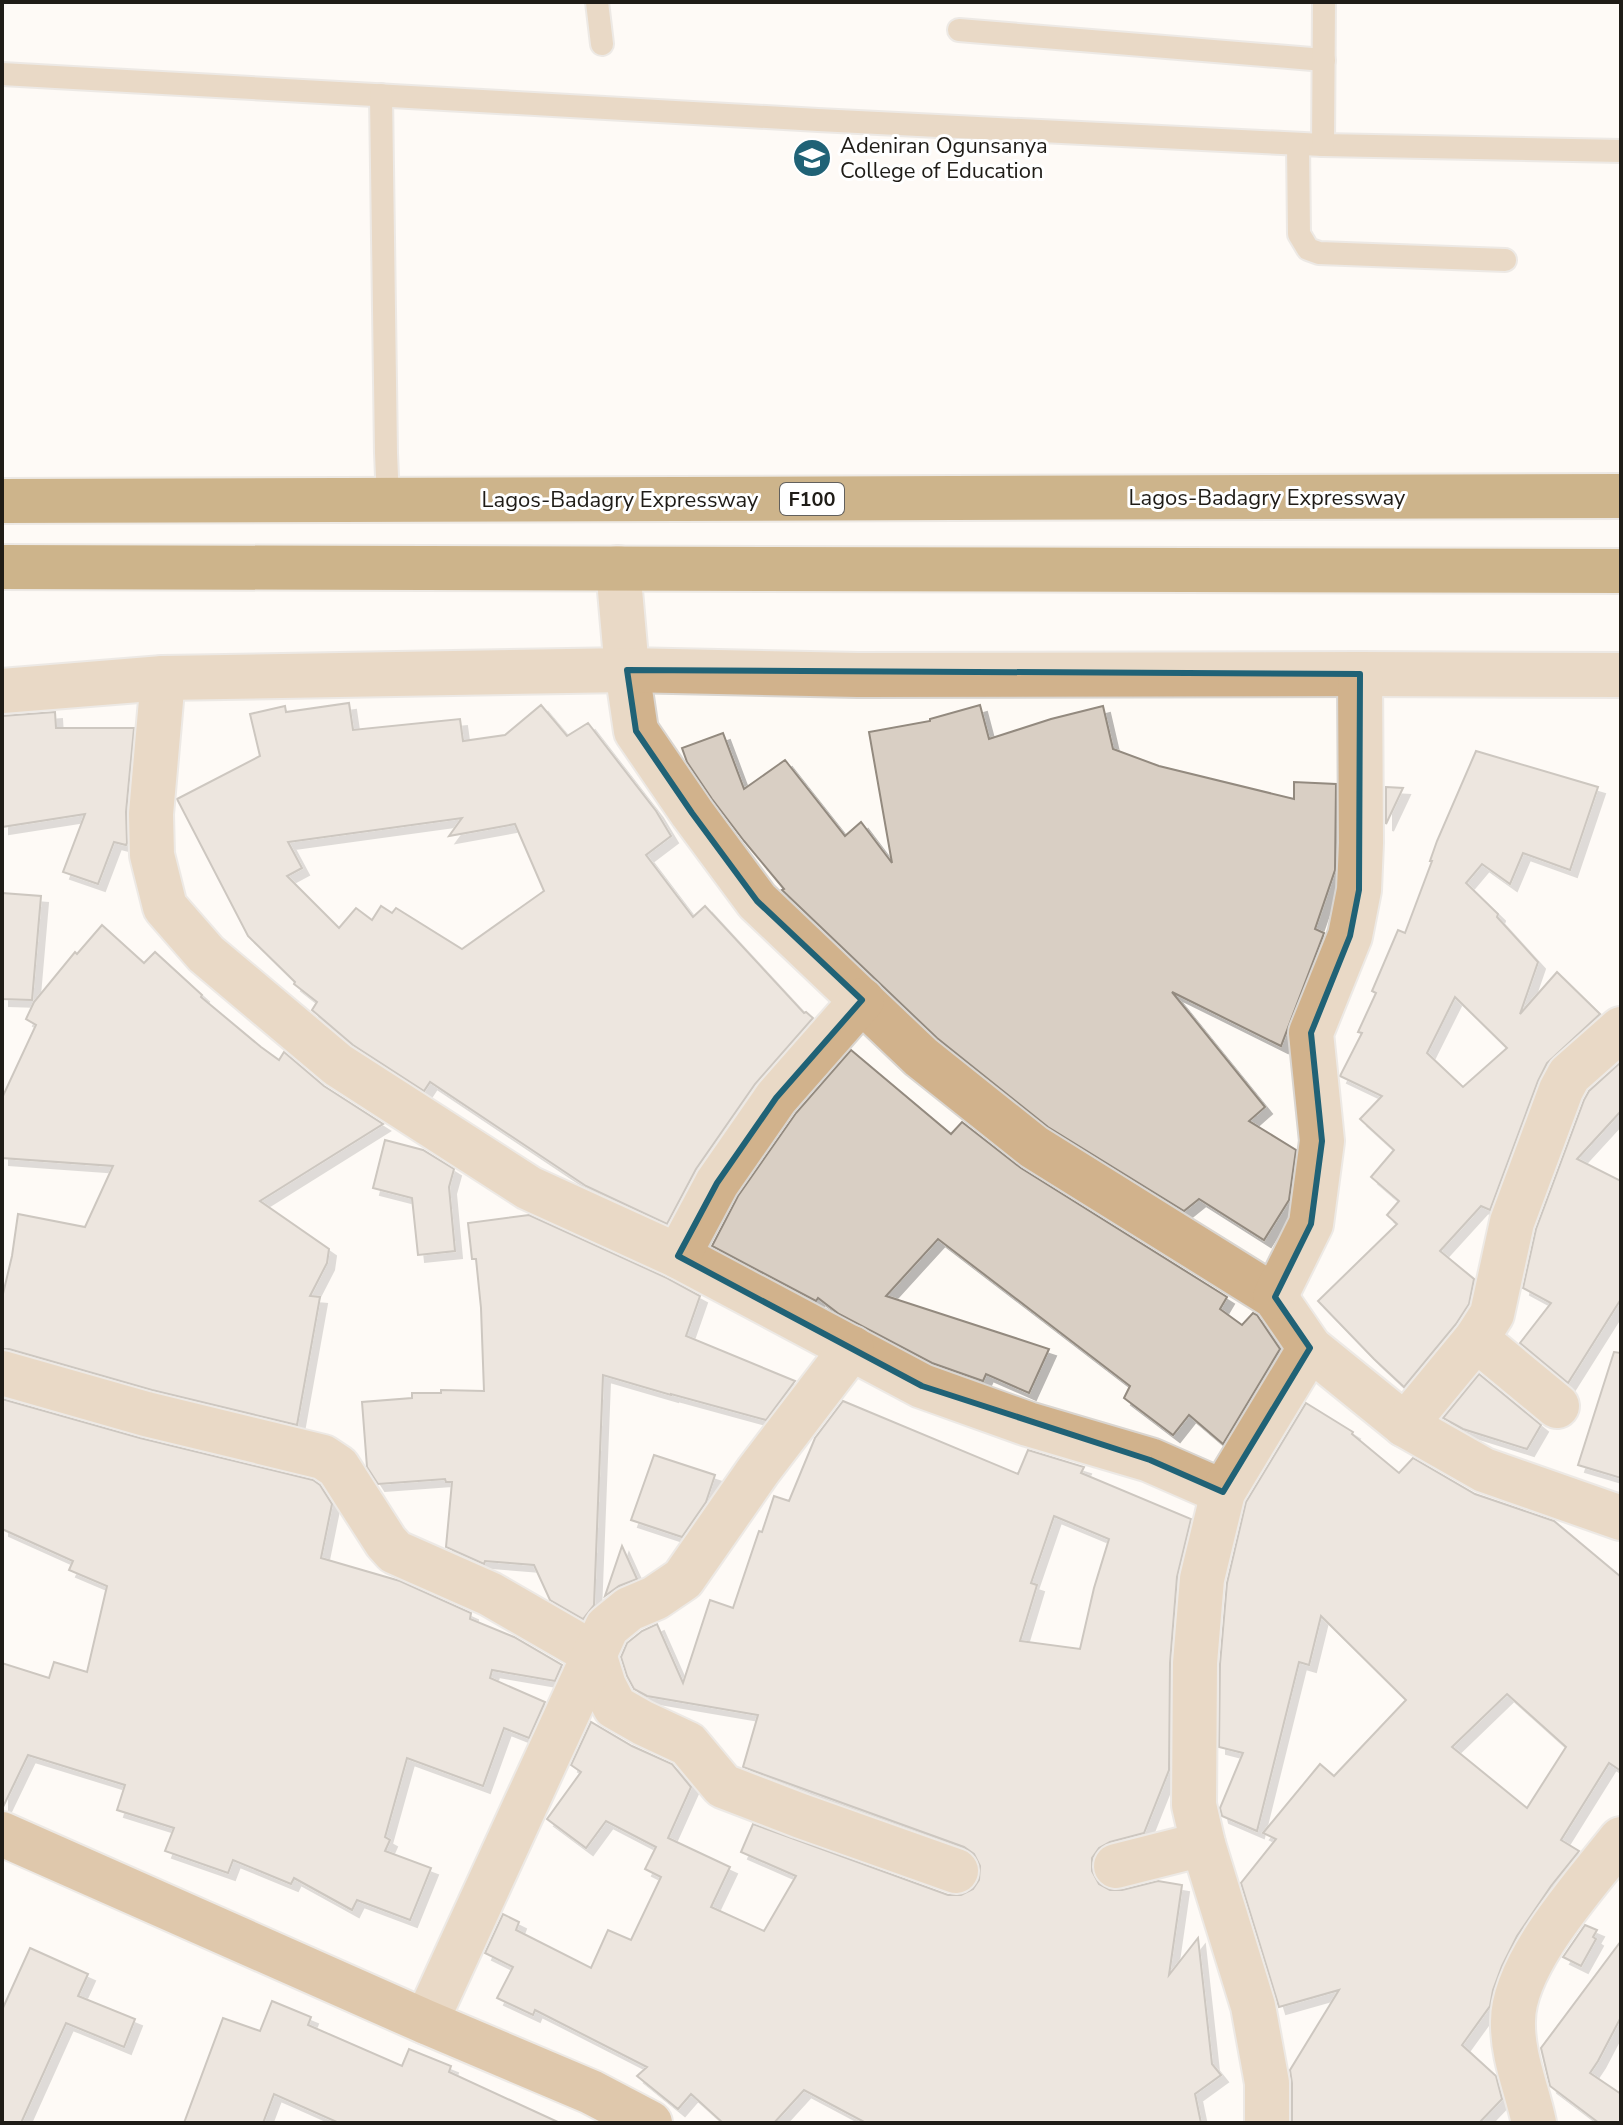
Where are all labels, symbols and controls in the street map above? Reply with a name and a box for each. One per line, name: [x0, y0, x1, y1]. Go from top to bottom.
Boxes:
place label: Adeniran Ogunsanya College of Education: [840, 131, 1048, 186]
school or university icon: Adeniran Ogunsanya College of Education: [791, 137, 833, 179]
road number: F100: [780, 483, 844, 515]
street label: Lagos-Badagry Expressway: [1129, 483, 1406, 513]
street label: Lagos-Badagry Expressway: [482, 485, 759, 515]

